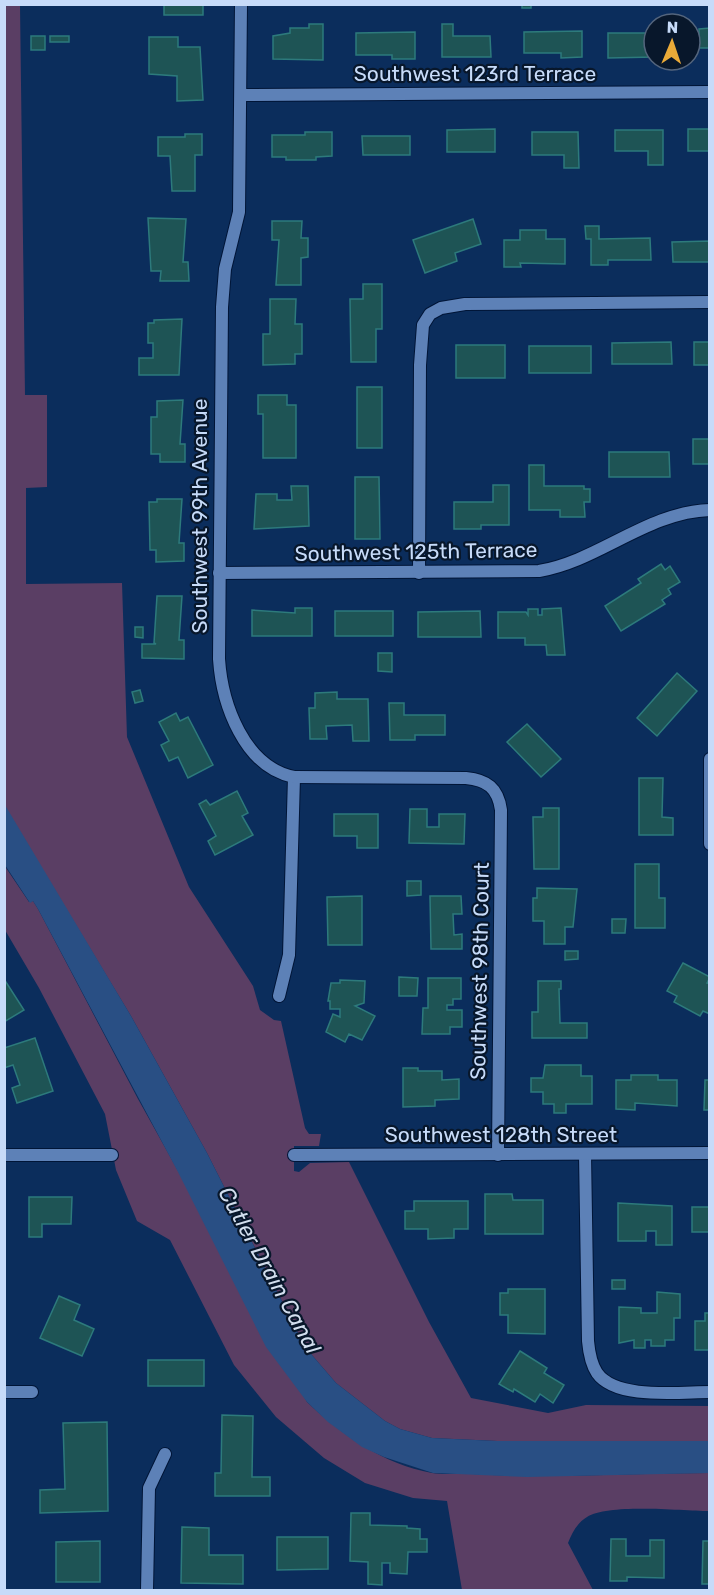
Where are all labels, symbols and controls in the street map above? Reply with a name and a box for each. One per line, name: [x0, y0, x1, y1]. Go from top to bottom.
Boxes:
north arrow: [642, 12, 702, 72]
text: N: [666, 18, 679, 37]
street label: Southwest 123rd Terrace: [354, 61, 596, 86]
street label: Southwest 99th Avenue: [187, 398, 212, 634]
street label: Southwest 125th Terrace: [294, 537, 538, 566]
street label: Southwest 98th Court: [465, 862, 494, 1080]
street label: Southwest 128th Street: [385, 1122, 617, 1147]
water label: Cutler Drain Canal: [212, 1182, 327, 1359]

